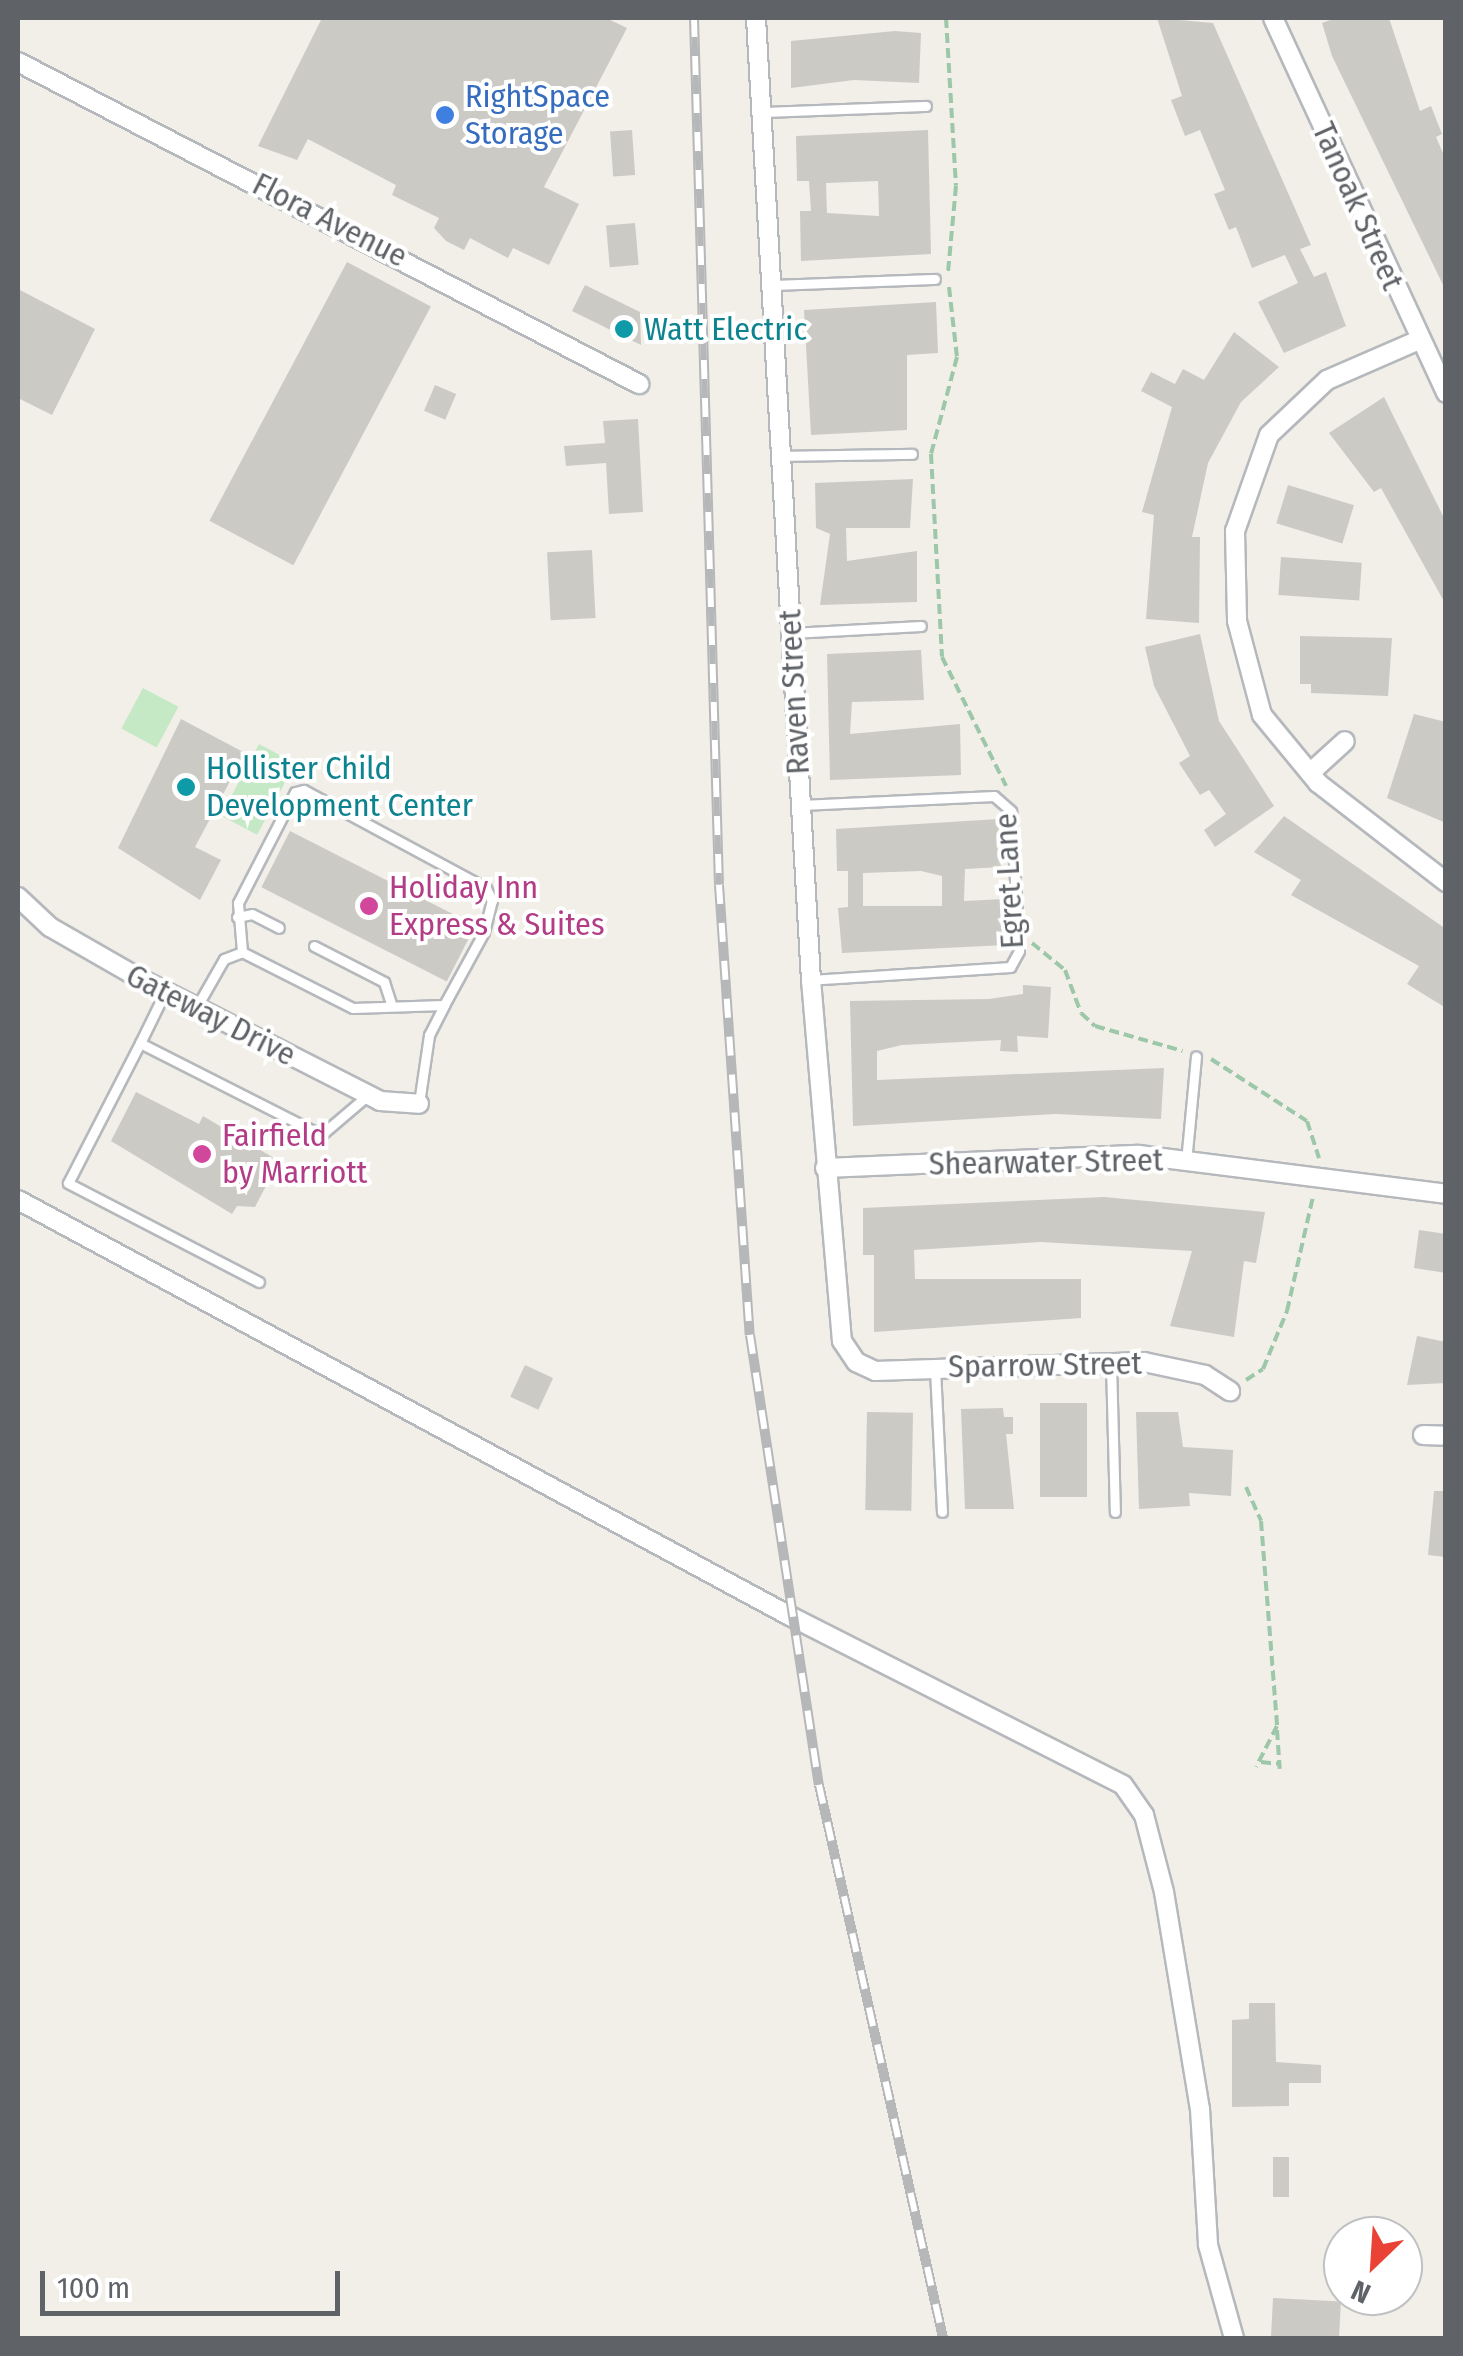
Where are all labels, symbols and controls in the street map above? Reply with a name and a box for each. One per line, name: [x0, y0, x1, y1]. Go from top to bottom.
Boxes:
place label: RightSpace Storage: [465, 78, 610, 153]
marker: RightSpace Storage: [434, 104, 456, 126]
street label: Tanoak Street: [1304, 116, 1412, 296]
street label: Flora Avenue: [246, 165, 414, 275]
place label: Watt Electric: [644, 310, 807, 348]
marker: Watt Electric: [613, 318, 635, 340]
street label: Raven Street: [771, 608, 817, 776]
place label: Hollister Child Development Center: [206, 750, 473, 825]
marker: Hollister Child Development Center: [175, 776, 197, 798]
street label: Egret Lane: [986, 812, 1032, 950]
place label: Holiday Inn Express & Suites: [389, 869, 605, 944]
marker: Holiday Inn Express & Suites: [358, 895, 380, 917]
street label: Gateway Drive: [120, 956, 302, 1074]
place label: Fairfield by Marriott: [222, 1117, 367, 1192]
street label: Shearwater Street: [928, 1141, 1164, 1183]
marker: Fairfield by Marriott: [191, 1143, 213, 1165]
street label: Sparrow Street: [948, 1344, 1142, 1386]
north arrow: [1323, 2216, 1423, 2316]
scale bar: [45, 2251, 345, 2313]
text: 100 m: [57, 2270, 130, 2306]
text: N: [1346, 2273, 1376, 2310]

